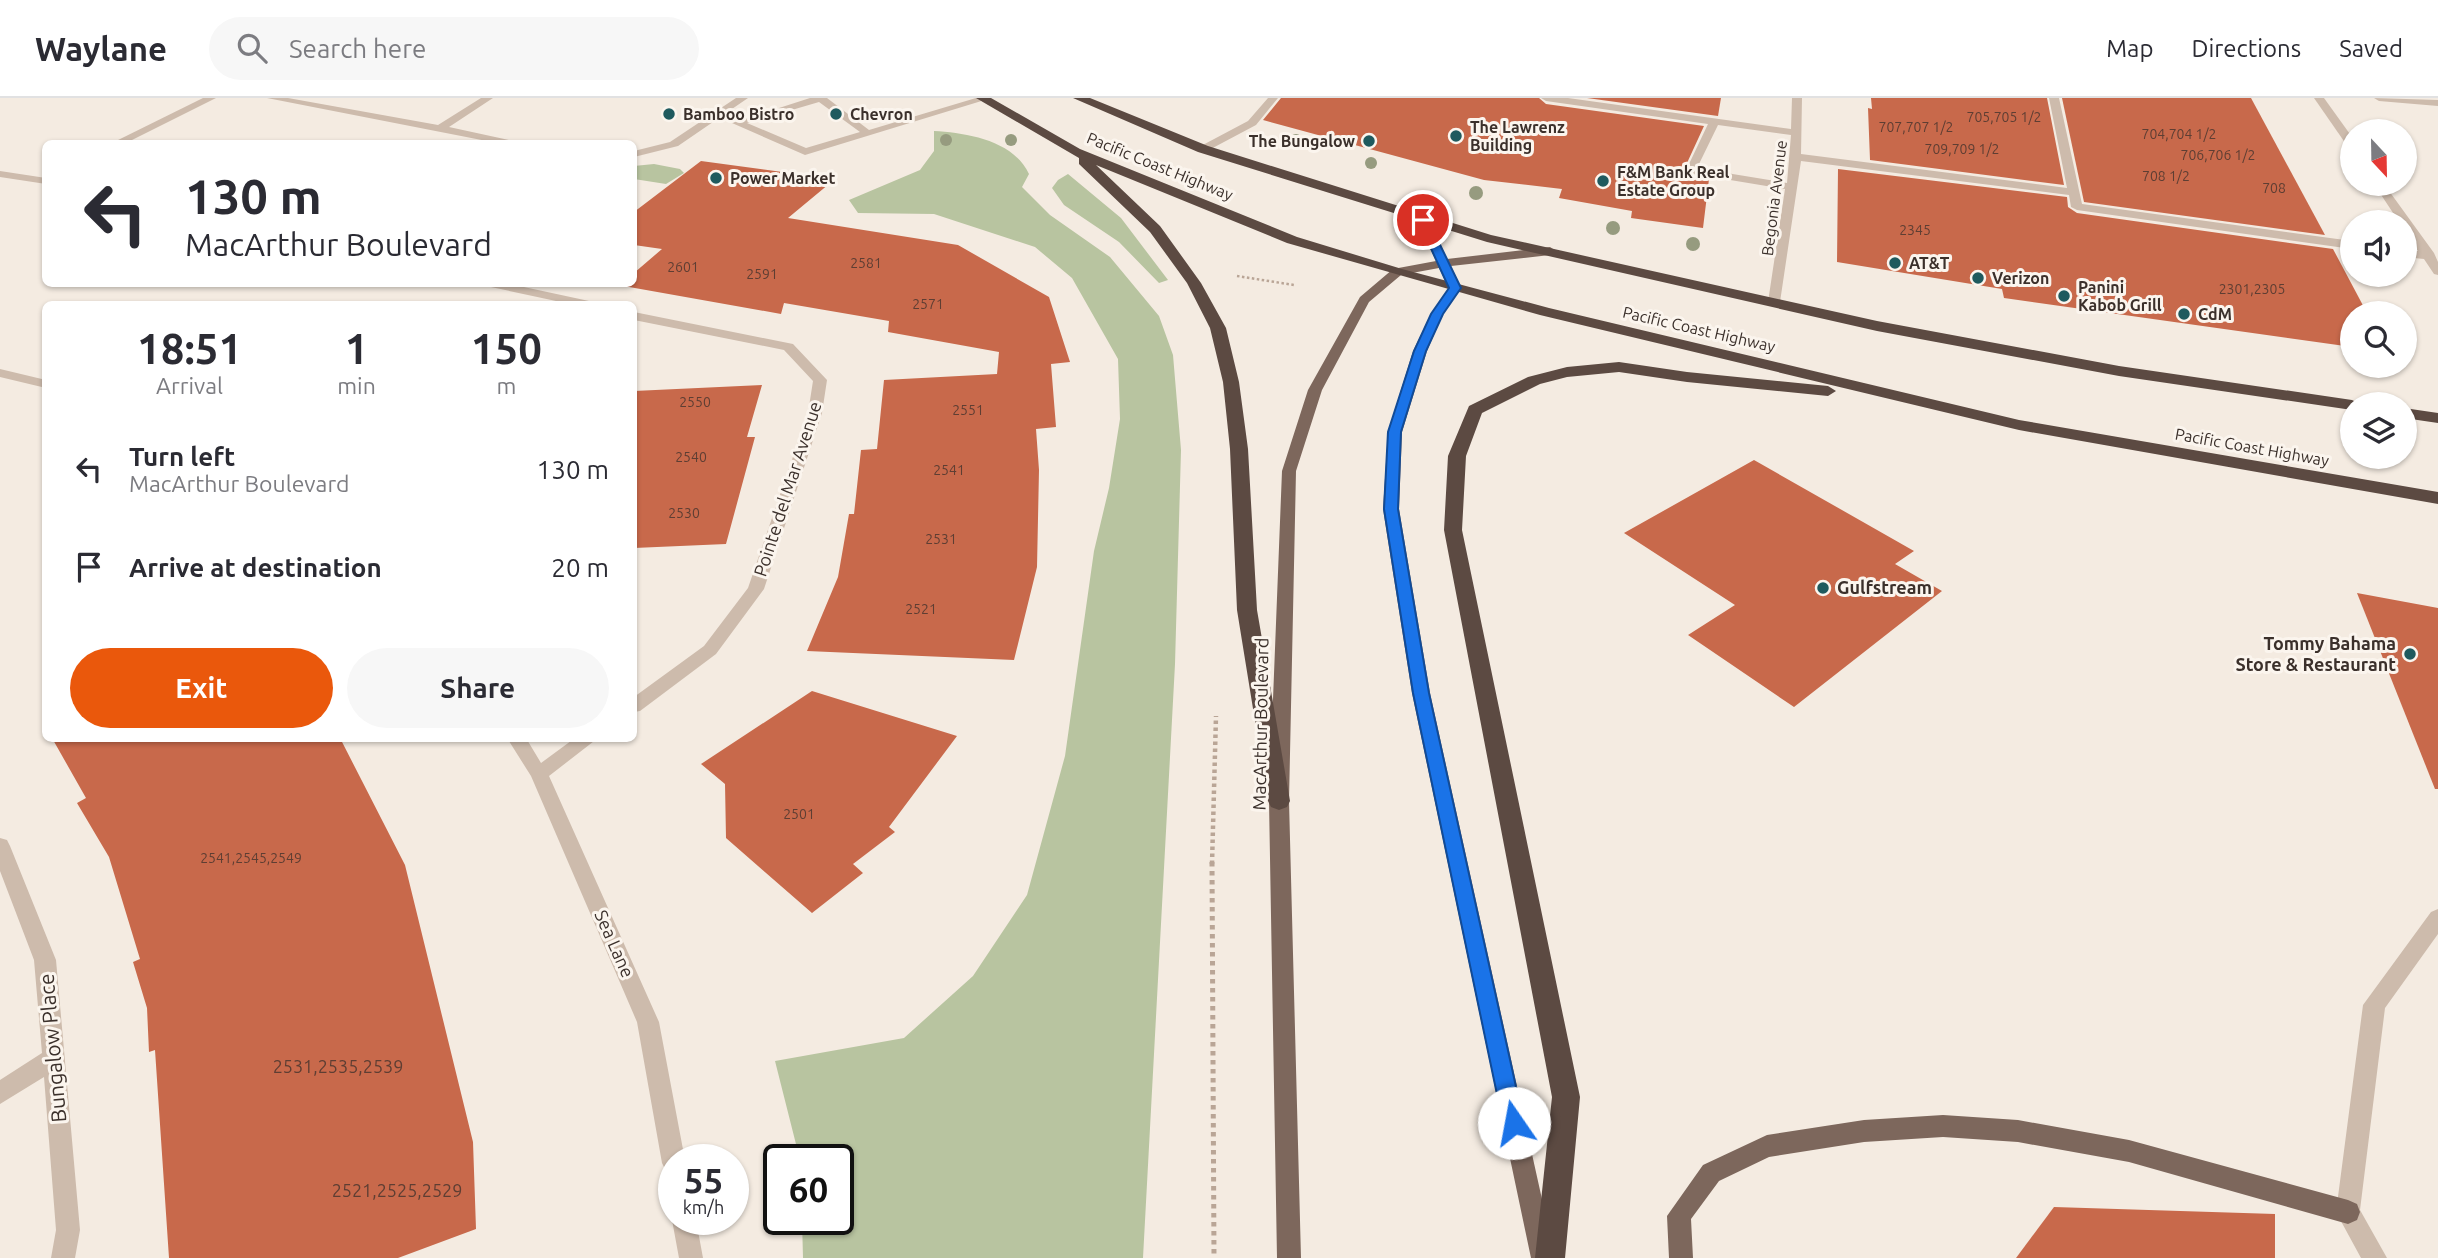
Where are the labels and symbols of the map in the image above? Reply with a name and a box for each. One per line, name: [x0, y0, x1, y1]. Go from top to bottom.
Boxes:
place label: Bamboo Bistro: [683, 105, 794, 123]
place label: Chevron: [850, 105, 913, 123]
marker: Bamboo Bistro: [661, 106, 677, 122]
marker: Chevron: [828, 106, 844, 122]
house number: 705,705 1/2: [1967, 109, 2041, 125]
place label: The Lawrenz Building: [1470, 118, 1565, 154]
house number: 707,707 1/2: [1879, 119, 1953, 135]
north arrow: [2340, 119, 2417, 196]
house number: 704,704 1/2: [2142, 126, 2216, 142]
street label: Pacific Coast Highway: [1084, 128, 1236, 204]
marker: The Lawrenz Building: [1448, 128, 1464, 144]
place label: The Bungalow: [1249, 132, 1355, 150]
marker: The Bungalow: [1361, 133, 1377, 149]
street label: Begonia Avenue: [1758, 139, 1790, 257]
house number: 709,709 1/2: [1925, 141, 1999, 157]
house number: 706,706 1/2: [2181, 147, 2255, 163]
place label: F&M Bank Real Estate Group: [1617, 163, 1730, 199]
house number: 708 1/2: [2142, 168, 2190, 184]
place label: Power Market: [730, 169, 836, 187]
marker: Power Market: [708, 170, 724, 186]
marker: F&M Bank Real Estate Group: [1595, 173, 1611, 189]
house number: 708: [2262, 180, 2286, 196]
pin: [1393, 190, 1453, 250]
house number: 2345: [1899, 222, 1931, 238]
place label: AT&T: [1909, 254, 1950, 272]
house number: 2581: [850, 255, 882, 271]
marker: AT&T: [1887, 255, 1903, 271]
house number: 2601: [667, 259, 699, 275]
house number: 2591: [746, 266, 778, 282]
place label: Verizon: [1992, 269, 2049, 287]
marker: Verizon: [1970, 270, 1986, 286]
place label: Panini Kabob Grill: [2078, 278, 2162, 314]
house number: 2301,2305: [2219, 281, 2285, 297]
marker: Panini Kabob Grill: [2056, 288, 2072, 304]
house number: 2571: [912, 296, 944, 312]
street label: Pacific Coast Highway: [1621, 303, 1777, 355]
place label: CdM: [2198, 305, 2232, 323]
marker: CdM: [2176, 306, 2192, 322]
house number: 2550: [679, 394, 711, 410]
street label: Pointe del Mar Avenue: [749, 399, 825, 579]
house number: 2551: [952, 402, 984, 418]
street label: Pacific Coast Highway: [2174, 425, 2331, 469]
house number: 2540: [675, 449, 707, 465]
house number: 2541: [933, 462, 965, 478]
house number: 2530: [668, 505, 700, 521]
house number: 2531: [925, 531, 957, 547]
place label: Gulfstream: [1837, 577, 1932, 597]
marker: Gulfstream: [1815, 580, 1831, 596]
house number: 2521: [905, 601, 937, 617]
place label: Tommy Bahama Store & Restaurant: [2235, 633, 2396, 674]
street label: MacArthur Boulevard: [1248, 638, 1272, 810]
marker: Tommy Bahama Store & Restaurant: [2402, 646, 2418, 662]
house number: 2501: [783, 806, 815, 822]
house number: 2541,2545,2549: [200, 850, 302, 866]
street label: Sea Lane: [591, 907, 639, 980]
street label: Bungalow Place: [34, 973, 70, 1123]
house number: 2531,2535,2539: [273, 1056, 403, 1076]
position arrow: [1477, 1086, 1551, 1160]
speed limit sign: 60: [763, 1144, 854, 1235]
house number: 2521,2525,2529: [332, 1180, 462, 1200]

